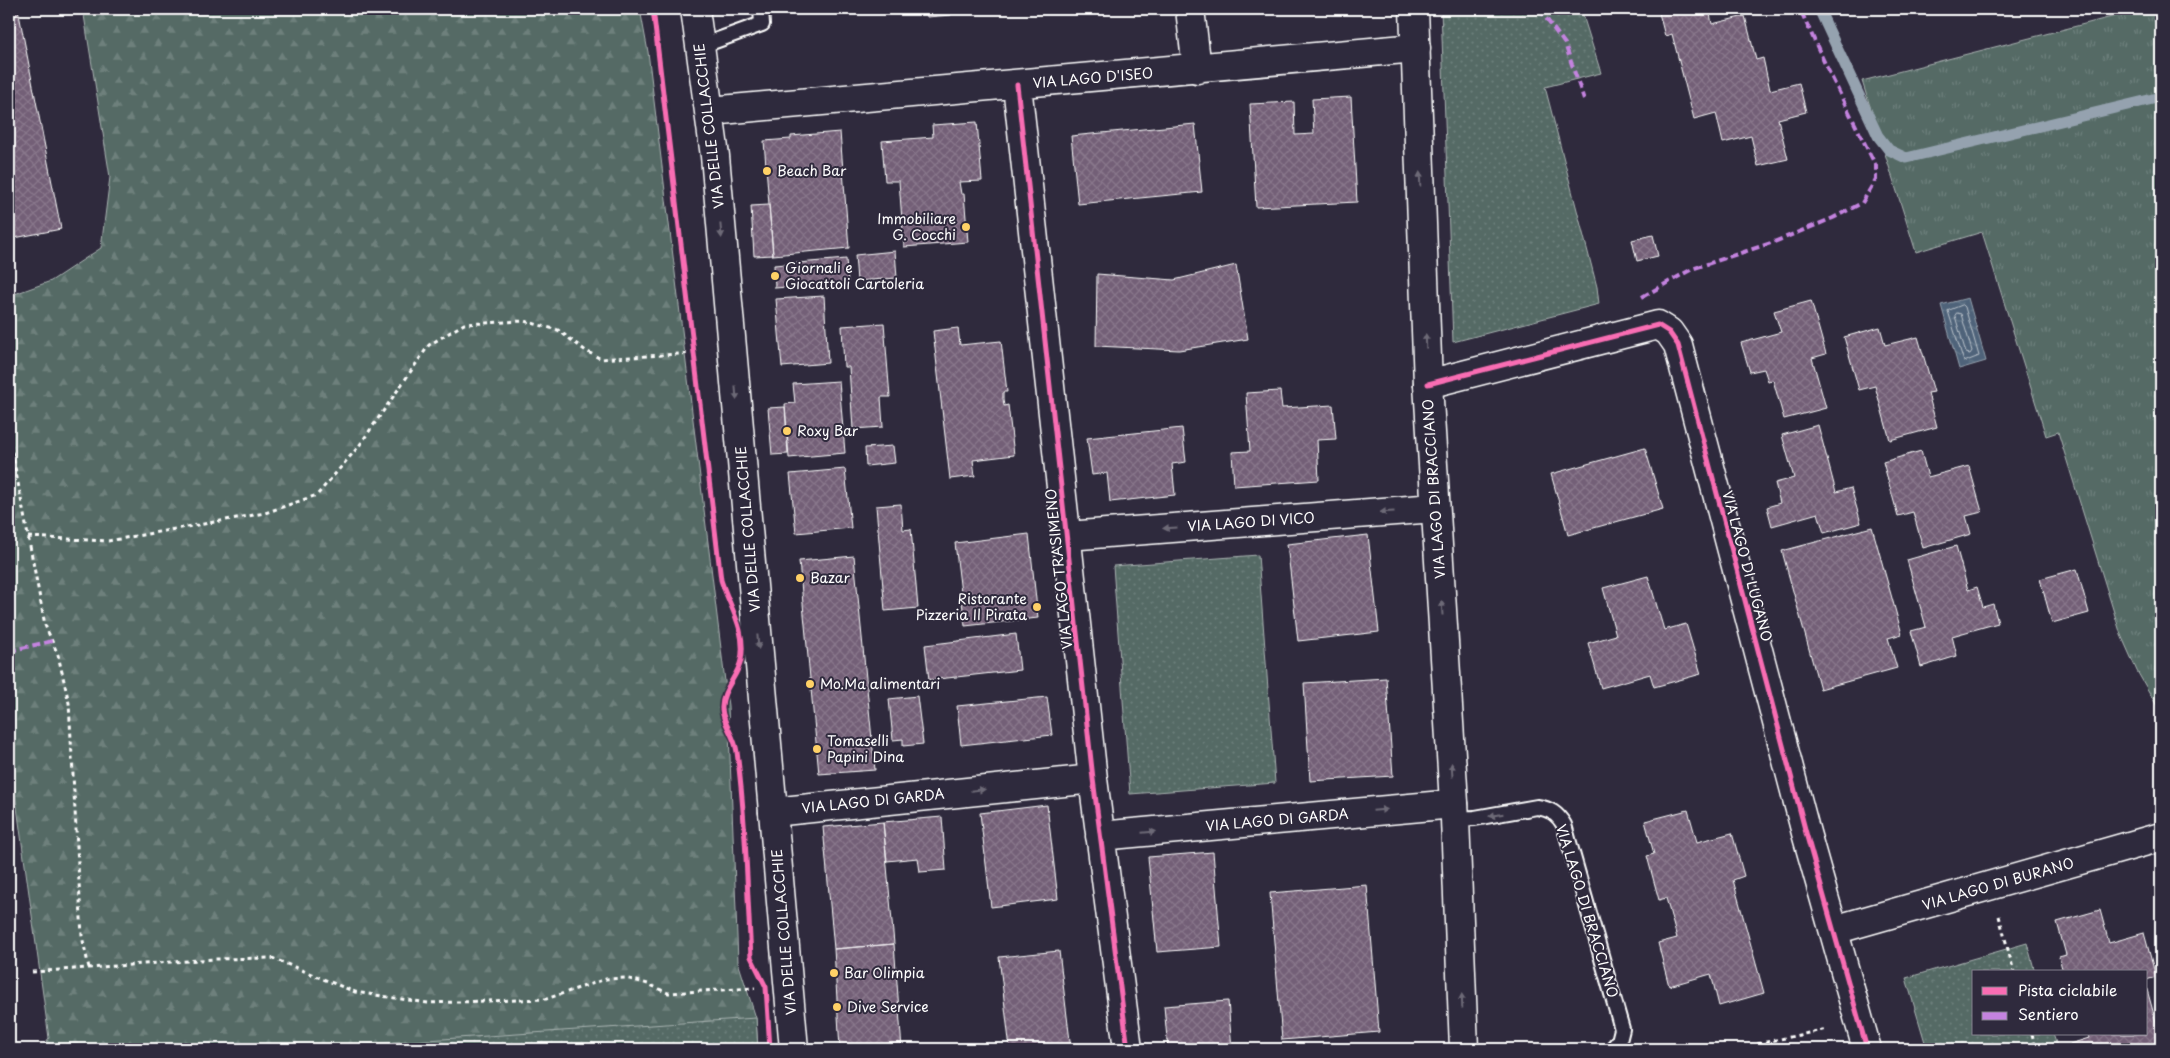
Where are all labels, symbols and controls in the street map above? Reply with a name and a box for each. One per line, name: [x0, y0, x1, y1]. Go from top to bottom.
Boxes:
street label: VIA DELLE COLLACCHIE: [688, 42, 729, 210]
street label: VIA LAGO D'ISEO: [1032, 62, 1154, 93]
place label: Beach Bar: [777, 160, 847, 181]
marker: Beach Bar: [761, 165, 773, 177]
one-way arrow: [1416, 170, 1424, 186]
place label: Immobiliare G. Cocchi: [877, 208, 956, 245]
marker: Immobiliare G. Cocchi: [960, 221, 972, 233]
one-way arrow: [717, 223, 725, 239]
place label: Giornali e Giocattoli Cartoleria: [785, 257, 924, 294]
marker: Giornali e Giocattoli Cartoleria: [769, 270, 781, 282]
one-way arrow: [1422, 333, 1430, 349]
one-way arrow: [732, 385, 740, 401]
street label: VIA LAGO DI BRACCIANO: [1417, 398, 1450, 580]
place label: Roxy Bar: [797, 420, 859, 441]
marker: Roxy Bar: [781, 425, 793, 437]
street label: VIA DELLE COLLACCHIE: [730, 445, 765, 613]
street label: VIA LAGO TRASIMENO: [1040, 488, 1077, 650]
street label: VIA LAGO DI LUGANO: [1717, 488, 1778, 644]
street label: VIA LAGO DI VICO: [1187, 507, 1315, 536]
one-way arrow: [1378, 508, 1394, 516]
one-way arrow: [1162, 525, 1178, 533]
place label: Bazar: [810, 567, 851, 588]
marker: Bazar: [794, 572, 806, 584]
place label: Ristorante Pizzeria Il Pirata: [916, 588, 1027, 625]
one-way arrow: [1437, 600, 1445, 616]
marker: Ristorante Pizzeria Il Pirata: [1031, 601, 1043, 613]
one-way arrow: [754, 634, 762, 650]
place label: Mo.Ma alimentari: [820, 673, 940, 694]
marker: Mo.Ma alimentari: [804, 678, 816, 690]
place label: Tomaselli Papini Dina: [827, 730, 904, 767]
marker: Tomaselli Papini Dina: [811, 743, 823, 755]
one-way arrow: [1447, 762, 1455, 778]
street label: VIA LAGO DI GARDA: [801, 783, 945, 818]
one-way arrow: [970, 786, 986, 794]
street label: VIA LAGO DI GARDA: [1205, 803, 1349, 836]
one-way arrow: [1372, 806, 1388, 814]
one-way arrow: [1488, 811, 1504, 819]
street label: VIA LAGO DI BRACCIANO: [1551, 822, 1624, 1000]
one-way arrow: [1141, 827, 1157, 835]
street label: VIA DELLE COLLACCHIE: [766, 848, 801, 1016]
street label: VIA LAGO DI BURANO: [1920, 852, 2076, 915]
place label: Bar Olimpia: [844, 962, 925, 983]
marker: Bar Olimpia: [828, 967, 840, 979]
legend: [1972, 970, 2148, 1036]
text: Pista ciclabile: [2018, 978, 2117, 1001]
one-way arrow: [1458, 992, 1466, 1008]
place label: Dive Service: [847, 996, 929, 1017]
marker: Dive Service: [831, 1001, 843, 1013]
text: Sentiero: [2018, 1002, 2079, 1025]

